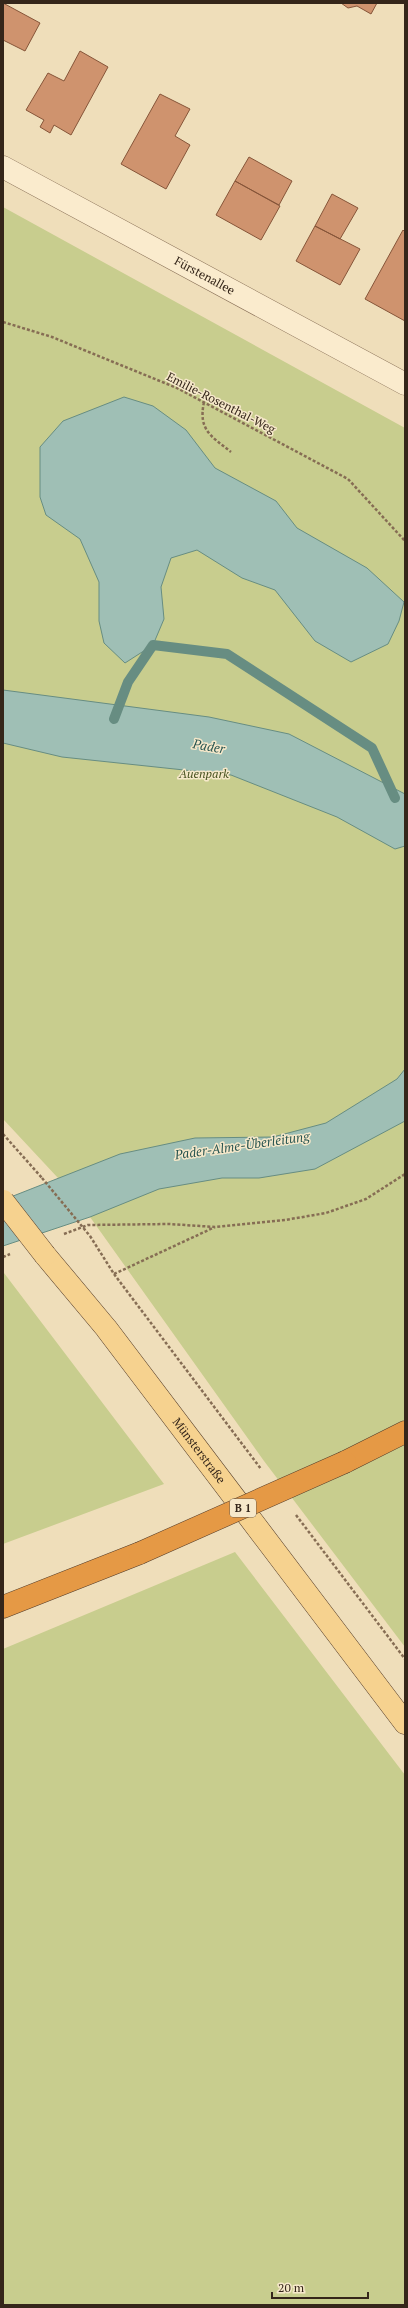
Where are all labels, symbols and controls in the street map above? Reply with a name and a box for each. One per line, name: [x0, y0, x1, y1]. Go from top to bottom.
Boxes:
street label: Fürstenallee: [172, 253, 237, 298]
street label: Emilie-Rosenthal-Weg: [164, 369, 279, 437]
water label: Pader: [191, 734, 227, 758]
park label: Auenpark: [178, 766, 229, 781]
water label: Pader-Alme-Überleitung: [172, 1127, 311, 1164]
street label: Münsterstraße: [170, 1414, 229, 1486]
road number: B 1: [230, 1499, 256, 1517]
scale bar: [272, 2274, 368, 2300]
text: 20 m: [278, 2280, 305, 2295]

